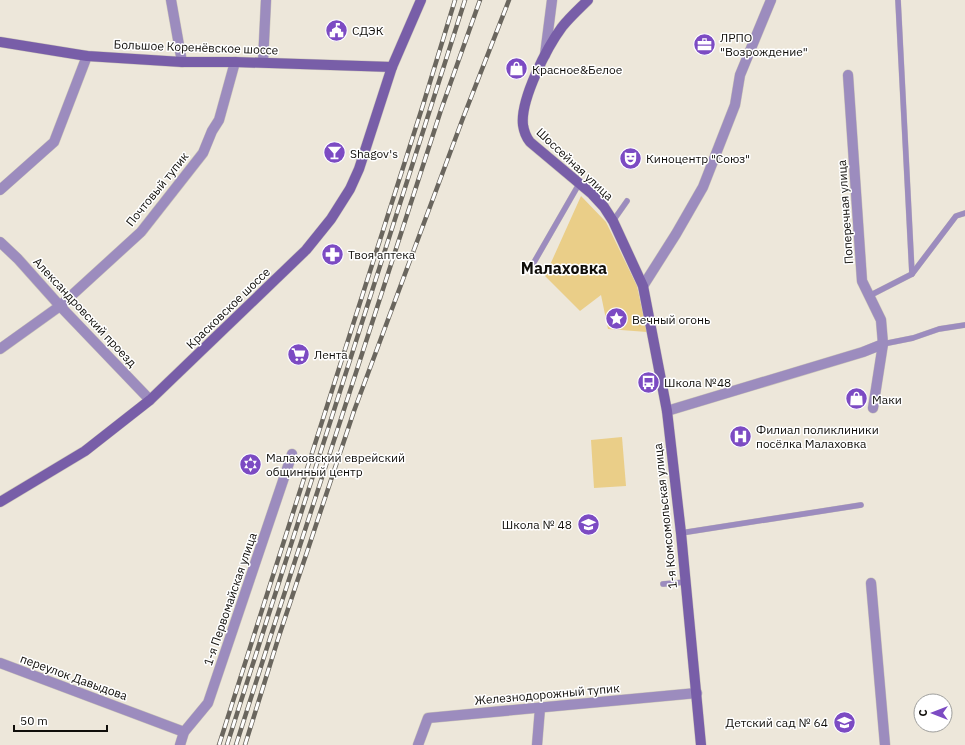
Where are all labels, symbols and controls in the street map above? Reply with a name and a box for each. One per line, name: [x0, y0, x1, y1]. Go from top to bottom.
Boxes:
public building icon: СДЭК: [324, 17, 350, 43]
place label: СДЭК: [352, 23, 384, 38]
place label: ЛРПО "Возрождение": [720, 30, 808, 59]
office icon: ЛРПО "Возрождение": [692, 31, 718, 57]
street label: Большое Коренёвское шоссе: [113, 37, 279, 57]
shop icon: Красное&Белое: [503, 56, 529, 82]
place label: Красное&Белое: [532, 62, 623, 77]
street label: Шоссейная улица: [533, 125, 617, 204]
bar icon: Shagov's: [321, 140, 347, 166]
theatre icon: Киноцентр "Союз": [618, 145, 644, 171]
place label: Shagov's: [350, 146, 398, 161]
street label: Почтовый тупик: [122, 149, 192, 229]
place label: Киноцентр "Союз": [646, 151, 750, 166]
street label: Поперечная улица: [834, 159, 856, 265]
pharmacy icon: Твоя аптека: [320, 241, 346, 267]
place label: Твоя аптека: [348, 247, 416, 262]
street label: Александровский проезд: [30, 254, 140, 370]
district label: Малаховка: [521, 258, 607, 278]
street label: Красковское шоссе: [183, 264, 273, 352]
place icon: Вечный огонь: [603, 306, 629, 332]
place label: Вечный огонь: [632, 312, 710, 327]
supermarket icon: Лента: [285, 341, 311, 367]
place label: Лента: [314, 347, 348, 362]
bus stop icon: Школа №48: [636, 369, 662, 395]
place label: Школа №48: [664, 375, 731, 390]
shop icon: Маки: [844, 386, 870, 412]
place label: Маки: [872, 392, 902, 407]
place label: Филиал поликлиники посёлка Малаховка: [756, 422, 879, 451]
hospital icon: Филиал поликлиники посёлка Малаховка: [727, 423, 753, 449]
street label: 1-я Комсомольская улица: [650, 442, 680, 589]
place label: Малаховский еврейский общинный центр: [266, 450, 405, 479]
synagogue icon: Малаховский еврейский общинный центр: [238, 451, 264, 477]
school or university icon: Школа № 48: [575, 511, 601, 537]
place label: Школа № 48: [502, 517, 572, 532]
street label: 1-я Первомайская улица: [200, 530, 260, 668]
street label: переулок Давыдова: [18, 651, 130, 704]
street label: Железнодорожный тупик: [474, 680, 621, 708]
north arrow: [913, 693, 953, 733]
scale bar: [14, 707, 107, 733]
school or university icon: Детский сад № 64: [831, 709, 857, 735]
text: С: [916, 709, 930, 717]
text: 50 m: [20, 713, 48, 728]
place label: Детский сад № 64: [726, 715, 828, 730]

